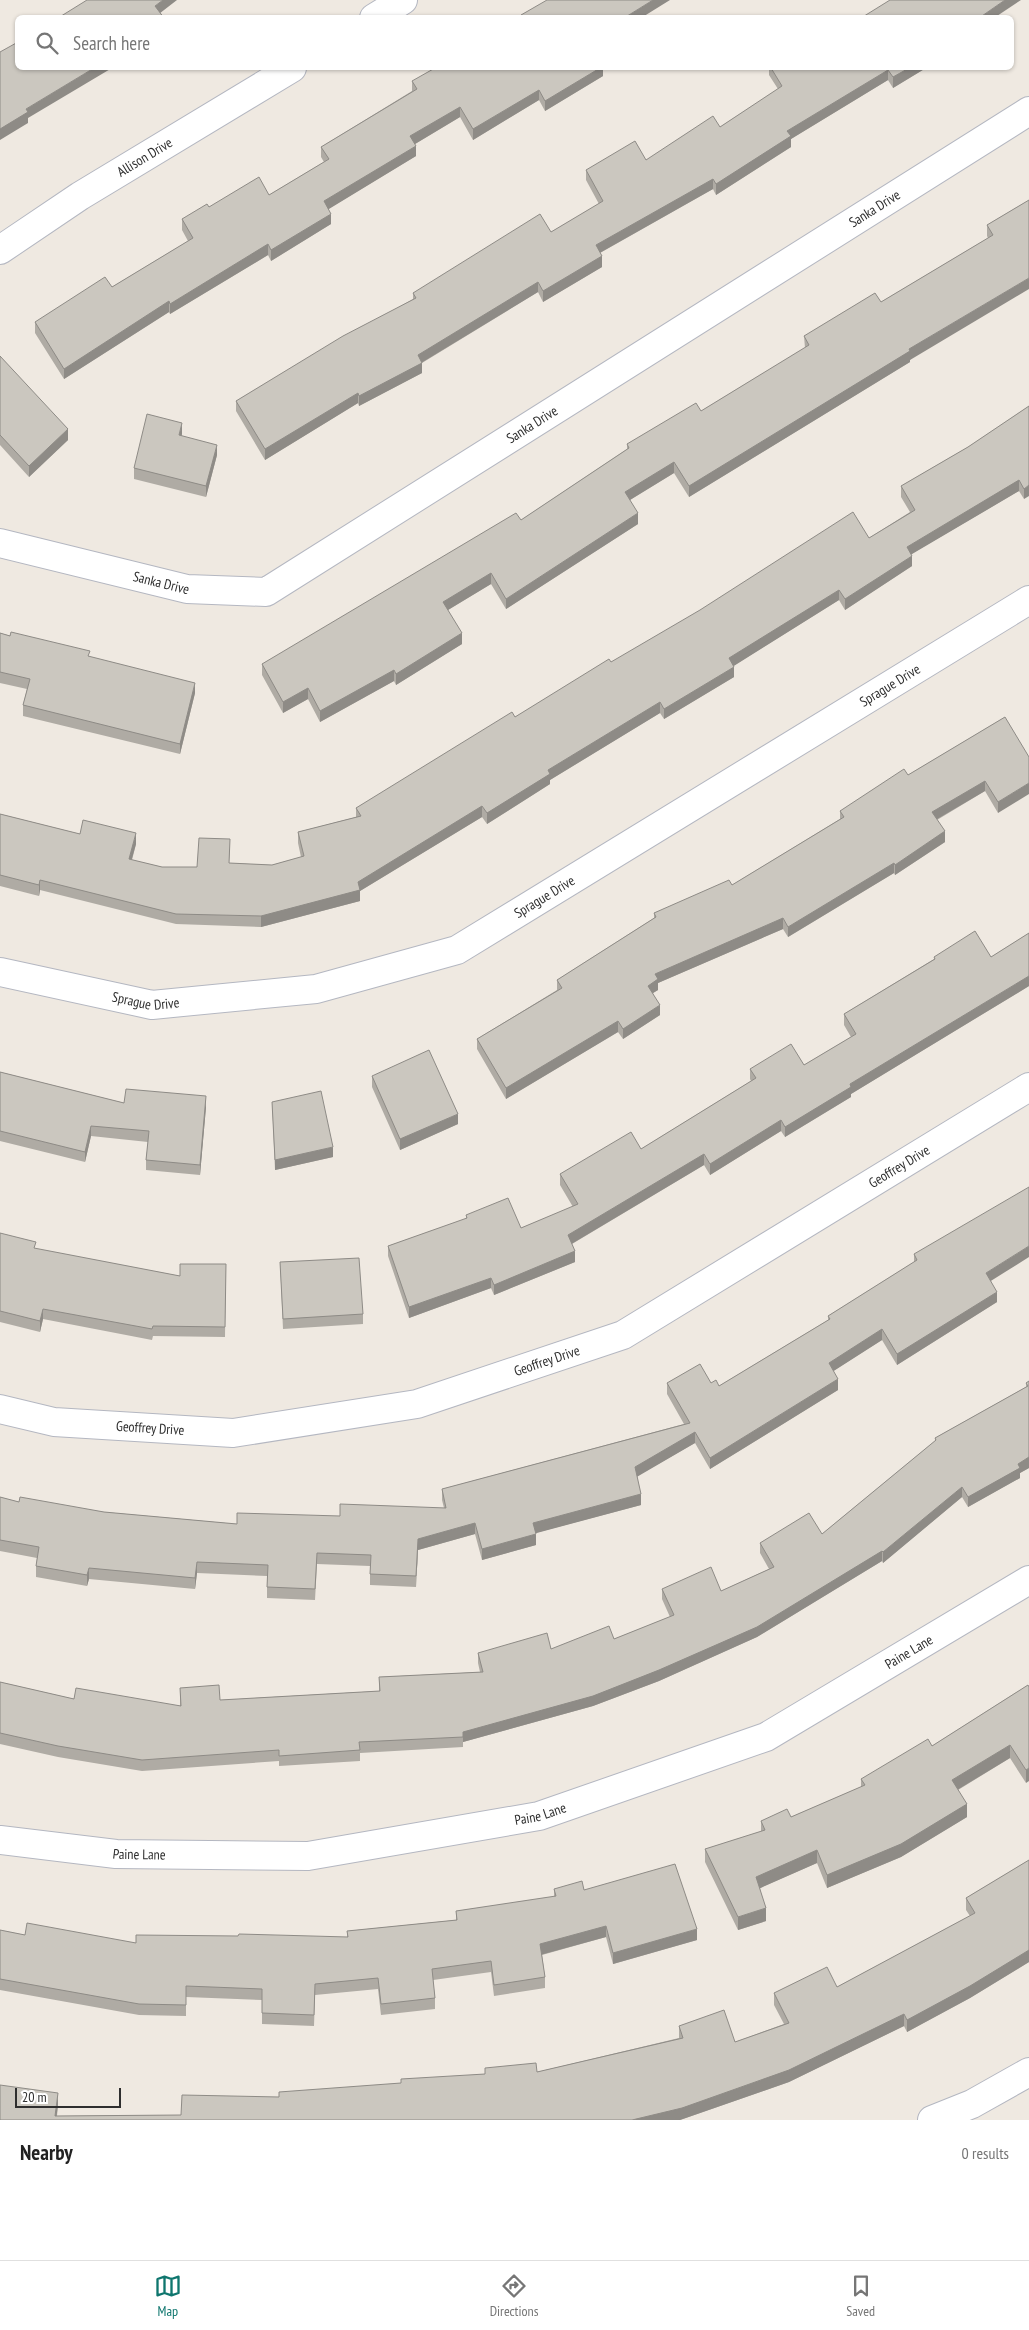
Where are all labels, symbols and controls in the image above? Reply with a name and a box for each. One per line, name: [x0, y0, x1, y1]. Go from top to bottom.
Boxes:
search box: [15, 15, 1014, 70]
icon: search: [33, 29, 61, 57]
text: Search here: [73, 31, 150, 55]
street label: Allison Drive: [114, 133, 176, 181]
street label: Sanka Drive: [846, 185, 904, 231]
street label: Sanka Drive: [503, 401, 561, 447]
street label: Sanka Drive: [131, 567, 191, 598]
street label: Sprague Drive: [856, 660, 924, 711]
street label: Sprague Drive: [511, 871, 578, 922]
street label: Sprague Drive: [111, 988, 180, 1014]
street label: Geoffrey Drive: [865, 1141, 933, 1192]
street label: Geoffrey Drive: [511, 1341, 582, 1380]
street label: Geoffrey Drive: [116, 1417, 185, 1439]
street label: Paine Lane: [882, 1630, 936, 1673]
street label: Paine Lane: [513, 1798, 569, 1829]
street label: Paine Lane: [112, 1845, 166, 1864]
scale bar: [15, 2085, 121, 2108]
text: 20 m: [22, 2088, 47, 2106]
text: Nearby: [20, 2139, 73, 2166]
text: 0 results: [962, 2143, 1009, 2163]
tab: Map: [154, 2272, 182, 2320]
tab: Directions: [490, 2272, 538, 2320]
tab: Saved: [846, 2272, 875, 2320]

